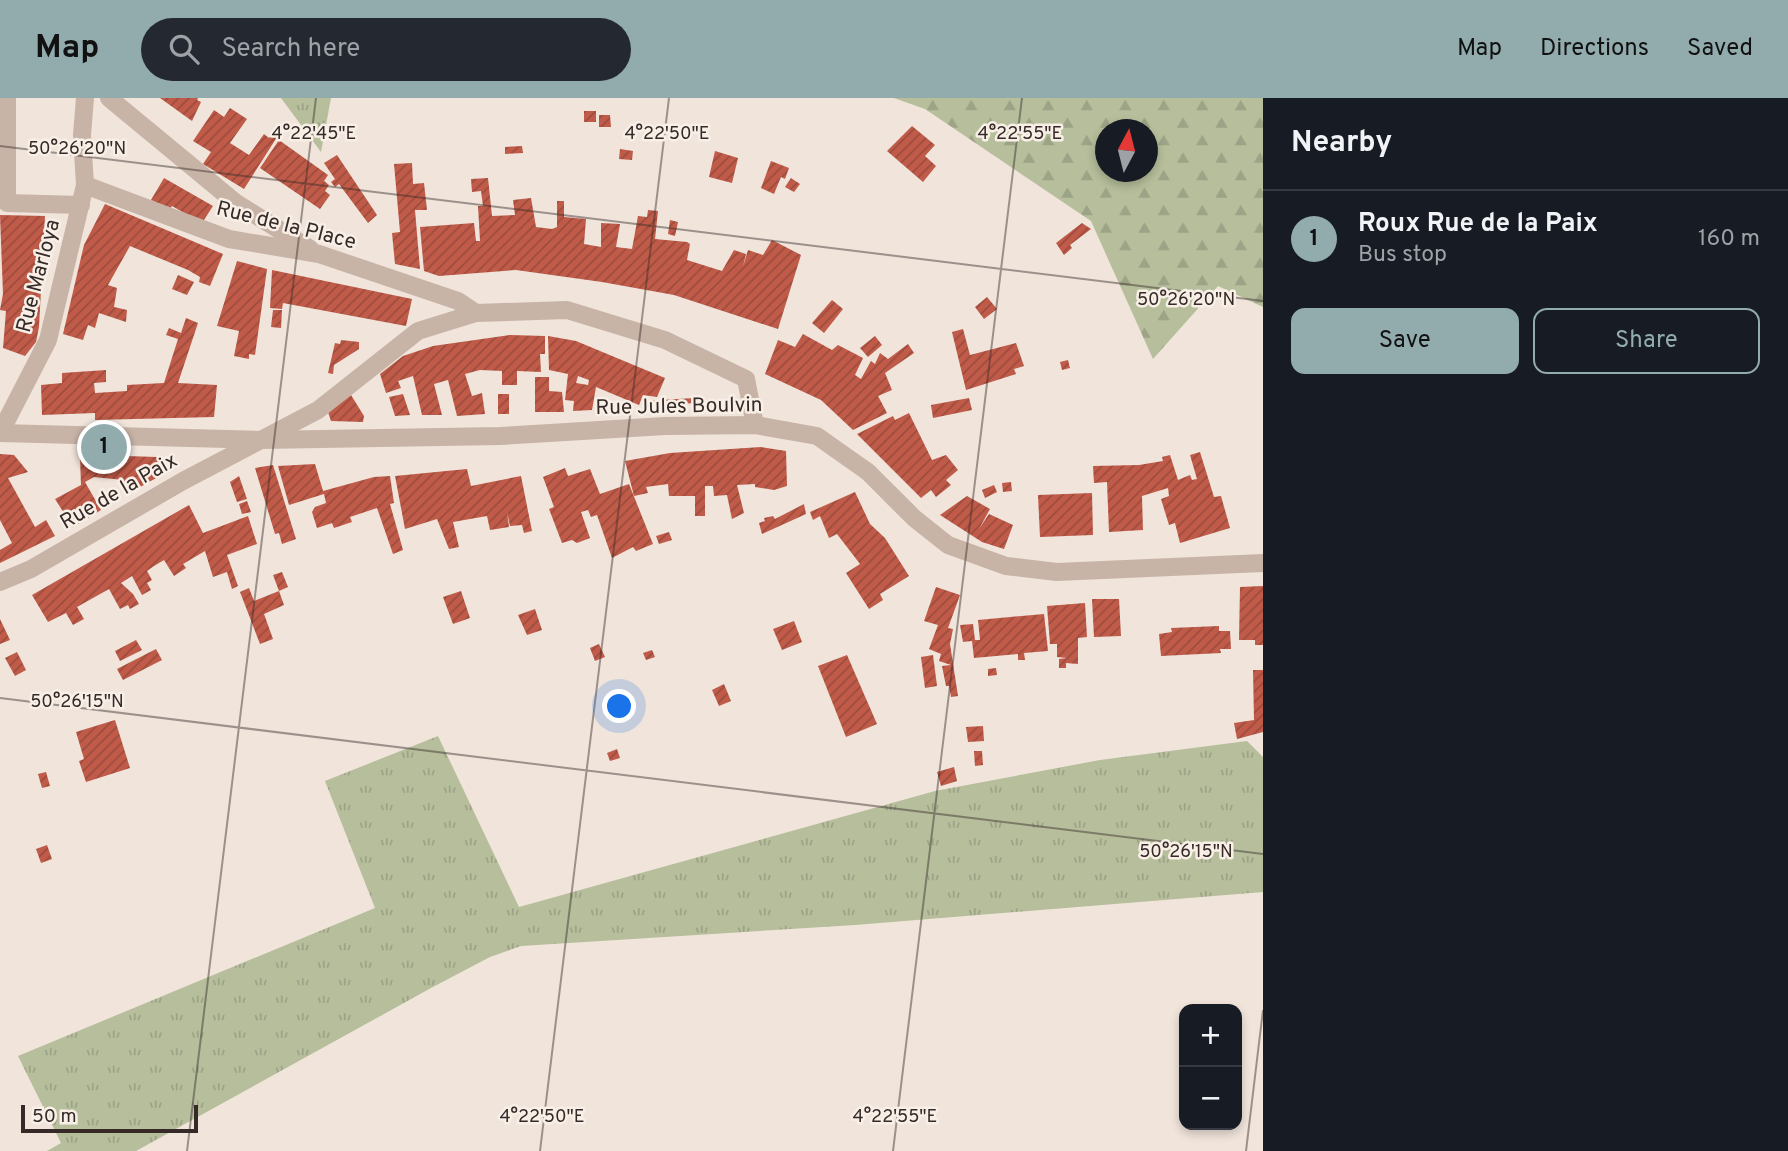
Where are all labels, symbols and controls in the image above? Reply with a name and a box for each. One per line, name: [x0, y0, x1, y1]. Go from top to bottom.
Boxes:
search box: [141, 18, 631, 81]
text: Map: [35, 28, 99, 70]
icon: search: [165, 30, 203, 68]
text: Search here: [221, 33, 360, 66]
text: Map: [1457, 34, 1502, 64]
text: Directions: [1540, 34, 1649, 64]
text: Saved: [1687, 34, 1753, 64]
north arrow: [1095, 119, 1158, 182]
text: 4°22'45"E: [272, 123, 356, 146]
text: 4°22'50"E: [624, 123, 710, 146]
text: 4°22'55"E: [978, 123, 1062, 146]
text: Nearby: [1291, 125, 1392, 162]
text: 50°26'20"N: [28, 138, 126, 161]
street label: Rue de la Place: [213, 196, 359, 256]
text: Roux Rue de la Paix: [1358, 208, 1598, 241]
street label: Rue Marloya: [11, 216, 67, 336]
text: 1: [1309, 225, 1319, 254]
text: 160 m: [1698, 225, 1760, 254]
text: Bus stop: [1358, 241, 1447, 270]
text: 50°26'20"N: [1137, 289, 1235, 312]
button: Save: [1291, 308, 1519, 374]
button: Share: [1533, 308, 1760, 374]
street label: Rue Jules Boulvin: [595, 392, 763, 422]
pin: 1: [81, 421, 127, 473]
street label: Rue de la Paix: [55, 447, 183, 536]
your location: [602, 689, 636, 723]
text: 50°26'15"N: [30, 691, 124, 714]
text: 50°26'15"N: [1139, 841, 1233, 864]
map controls: [1179, 1004, 1242, 1130]
button: +: [1179, 1004, 1242, 1067]
button: −: [1179, 1067, 1242, 1130]
scale bar: [21, 1102, 198, 1134]
text: 50 m: [32, 1105, 77, 1129]
text: 4°22'50"E: [499, 1106, 585, 1129]
text: 4°22'55"E: [853, 1106, 937, 1129]

